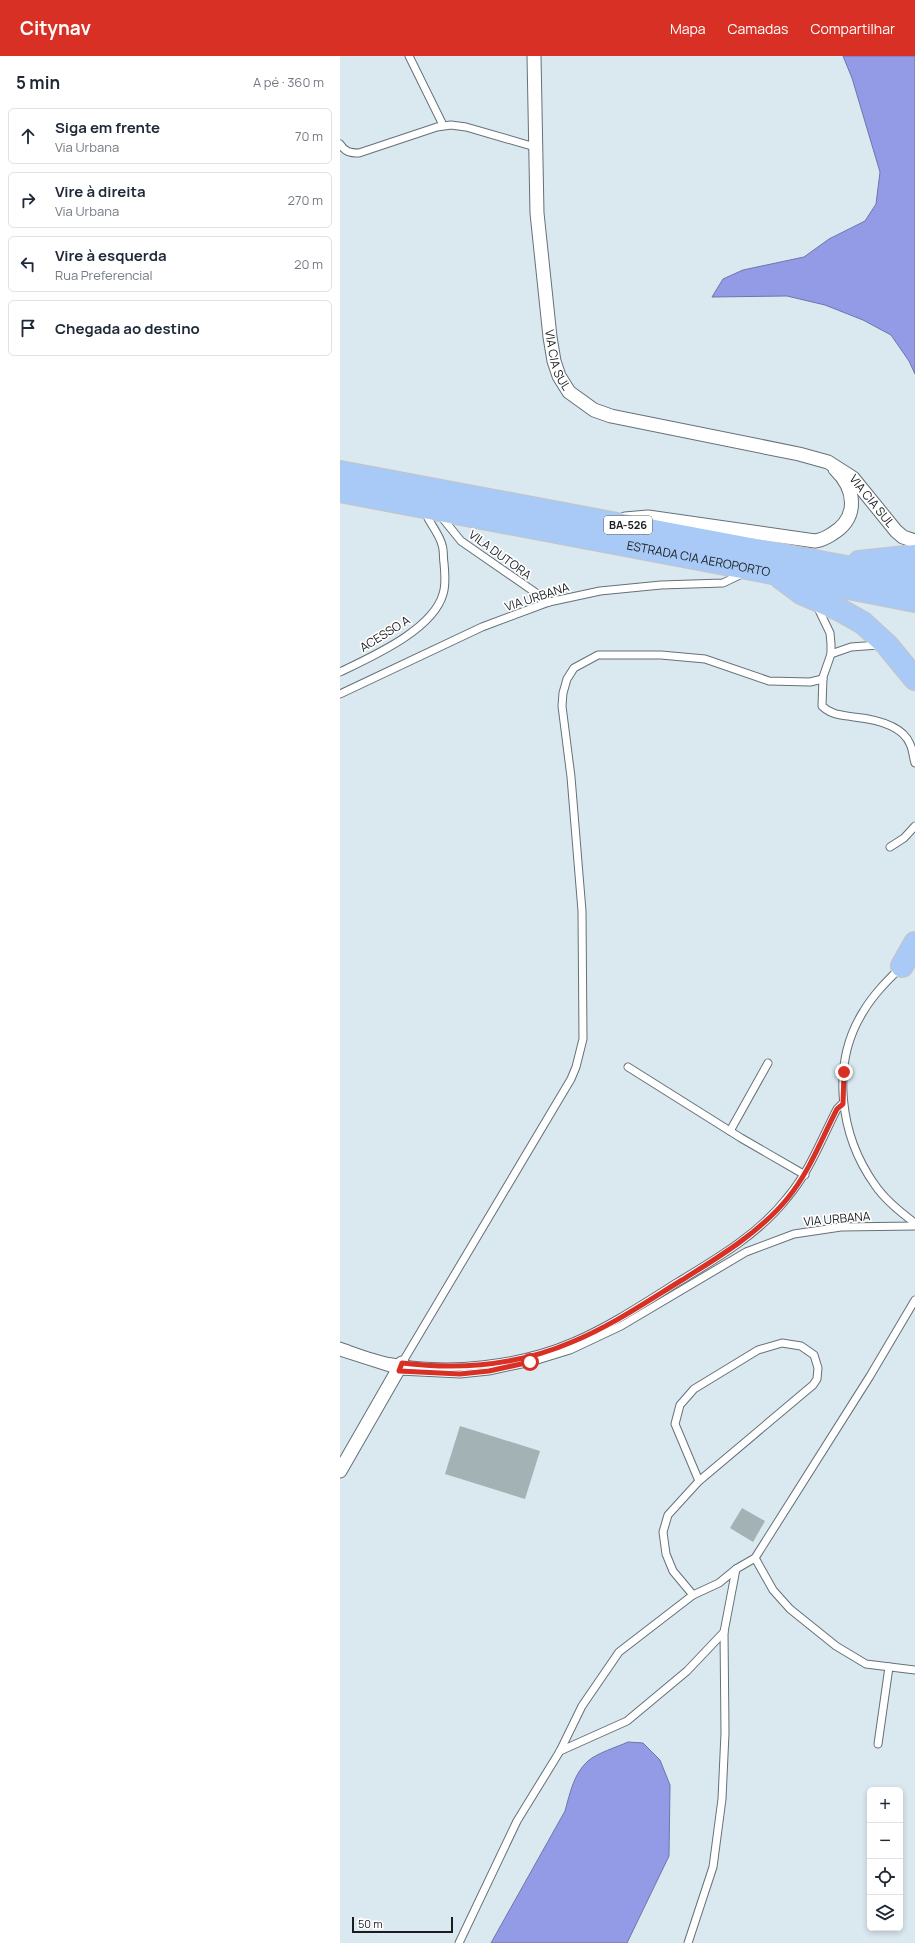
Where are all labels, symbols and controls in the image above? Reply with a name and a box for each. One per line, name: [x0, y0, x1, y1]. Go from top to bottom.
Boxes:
text: Citynav: [20, 15, 91, 41]
text: Mapa: [670, 19, 706, 38]
text: Camadas: [728, 19, 788, 38]
text: Compartilhar: [810, 19, 895, 38]
text: 5 min: [16, 71, 60, 94]
text: A pé · 360 m: [253, 73, 324, 91]
text: Siga em frente: [55, 117, 160, 138]
icon: ahead: [17, 125, 39, 147]
text: 70 m: [295, 127, 323, 145]
text: Via Urbana: [55, 138, 119, 156]
text: Vire à direita: [55, 181, 146, 202]
icon: right: [17, 189, 39, 211]
text: 270 m: [288, 191, 323, 209]
text: Via Urbana: [55, 202, 119, 220]
text: Vire à esquerda: [55, 245, 167, 266]
icon: left: [17, 253, 39, 275]
text: 20 m: [294, 255, 323, 273]
text: Rua Preferencial: [55, 266, 153, 284]
icon: arrive: [17, 317, 39, 339]
text: Chegada ao destino: [55, 318, 200, 339]
street label: VIA CIA SUL: [541, 329, 575, 394]
street label: VIA CIA SUL: [846, 471, 899, 531]
road number: BA-526: [604, 516, 652, 534]
street label: VILA DUTORA: [465, 526, 535, 583]
street label: ESTRADA CIA AEROPORTO: [626, 537, 772, 580]
street label: VIA URBANA: [502, 578, 572, 615]
street label: ACESSO A: [356, 611, 413, 656]
route end: [835, 1063, 853, 1081]
street label: VIA URBANA: [803, 1207, 871, 1230]
route start: [521, 1353, 539, 1371]
map controls: [867, 1787, 903, 1931]
button: +: [867, 1787, 903, 1823]
button: −: [867, 1823, 903, 1859]
button: locate: [867, 1859, 903, 1895]
button: layers: [867, 1895, 903, 1931]
scale bar: [352, 1915, 453, 1934]
text: 50 m: [358, 1916, 383, 1931]

